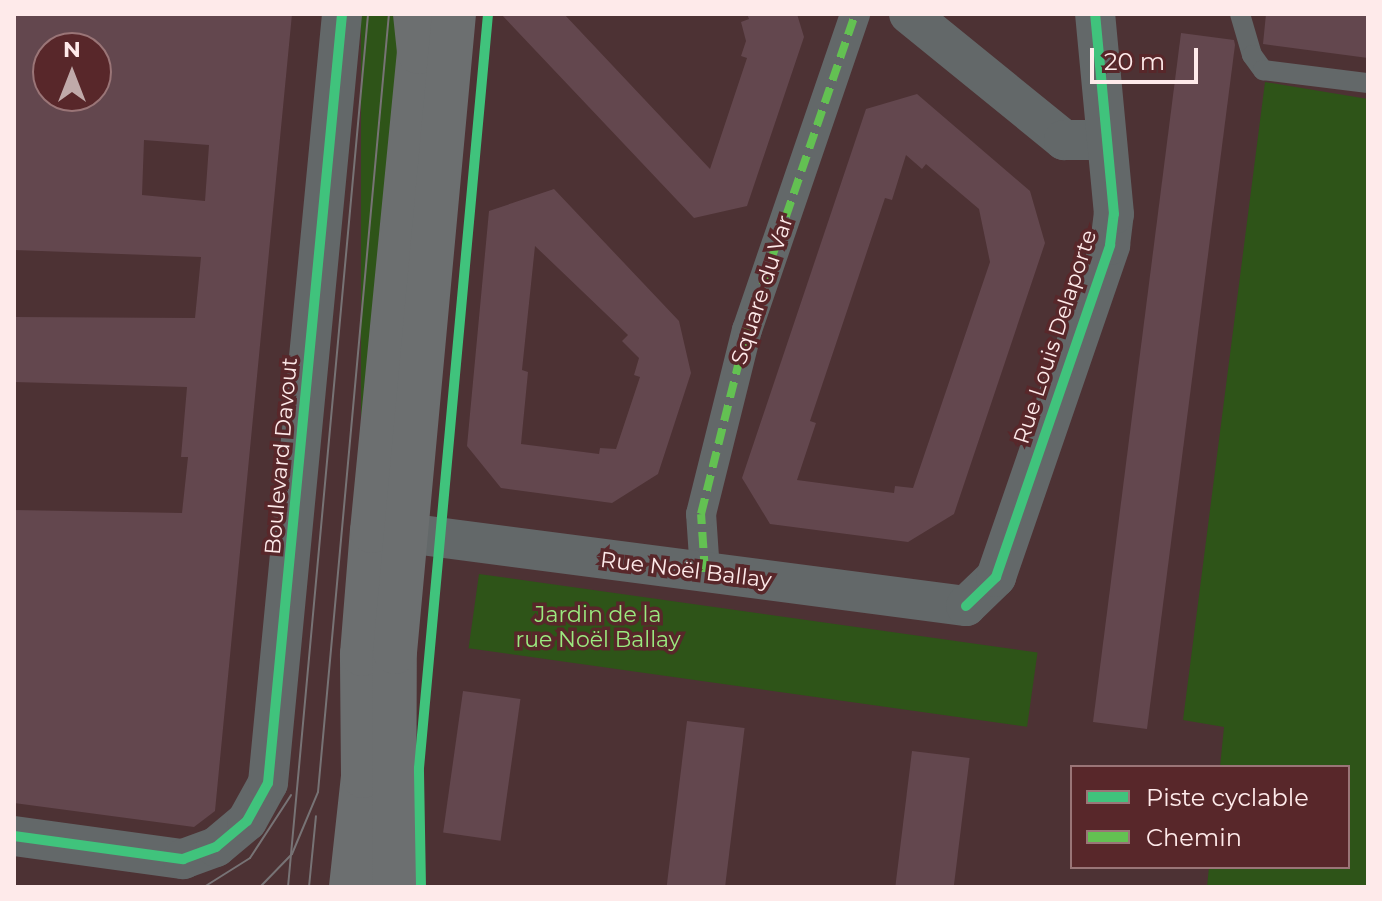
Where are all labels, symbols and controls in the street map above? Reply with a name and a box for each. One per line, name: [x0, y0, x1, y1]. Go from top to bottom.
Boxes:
north arrow: [32, 32, 112, 112]
scale bar: [1094, 32, 1202, 82]
text: N: [63, 36, 81, 63]
text: 20 m: [1104, 47, 1165, 76]
street label: Square du Var: [725, 212, 799, 368]
street label: Rue Louis Delaporte: [1008, 227, 1102, 447]
street label: Boulevard Davout: [259, 356, 303, 556]
street label: Rue Noël Ballay: [599, 546, 773, 594]
park label: Jardin de la rue Noël Ballay: [515, 601, 681, 652]
legend: [1070, 765, 1350, 869]
text: Piste cyclable: [1146, 783, 1309, 812]
text: Chemin: [1146, 823, 1242, 852]

